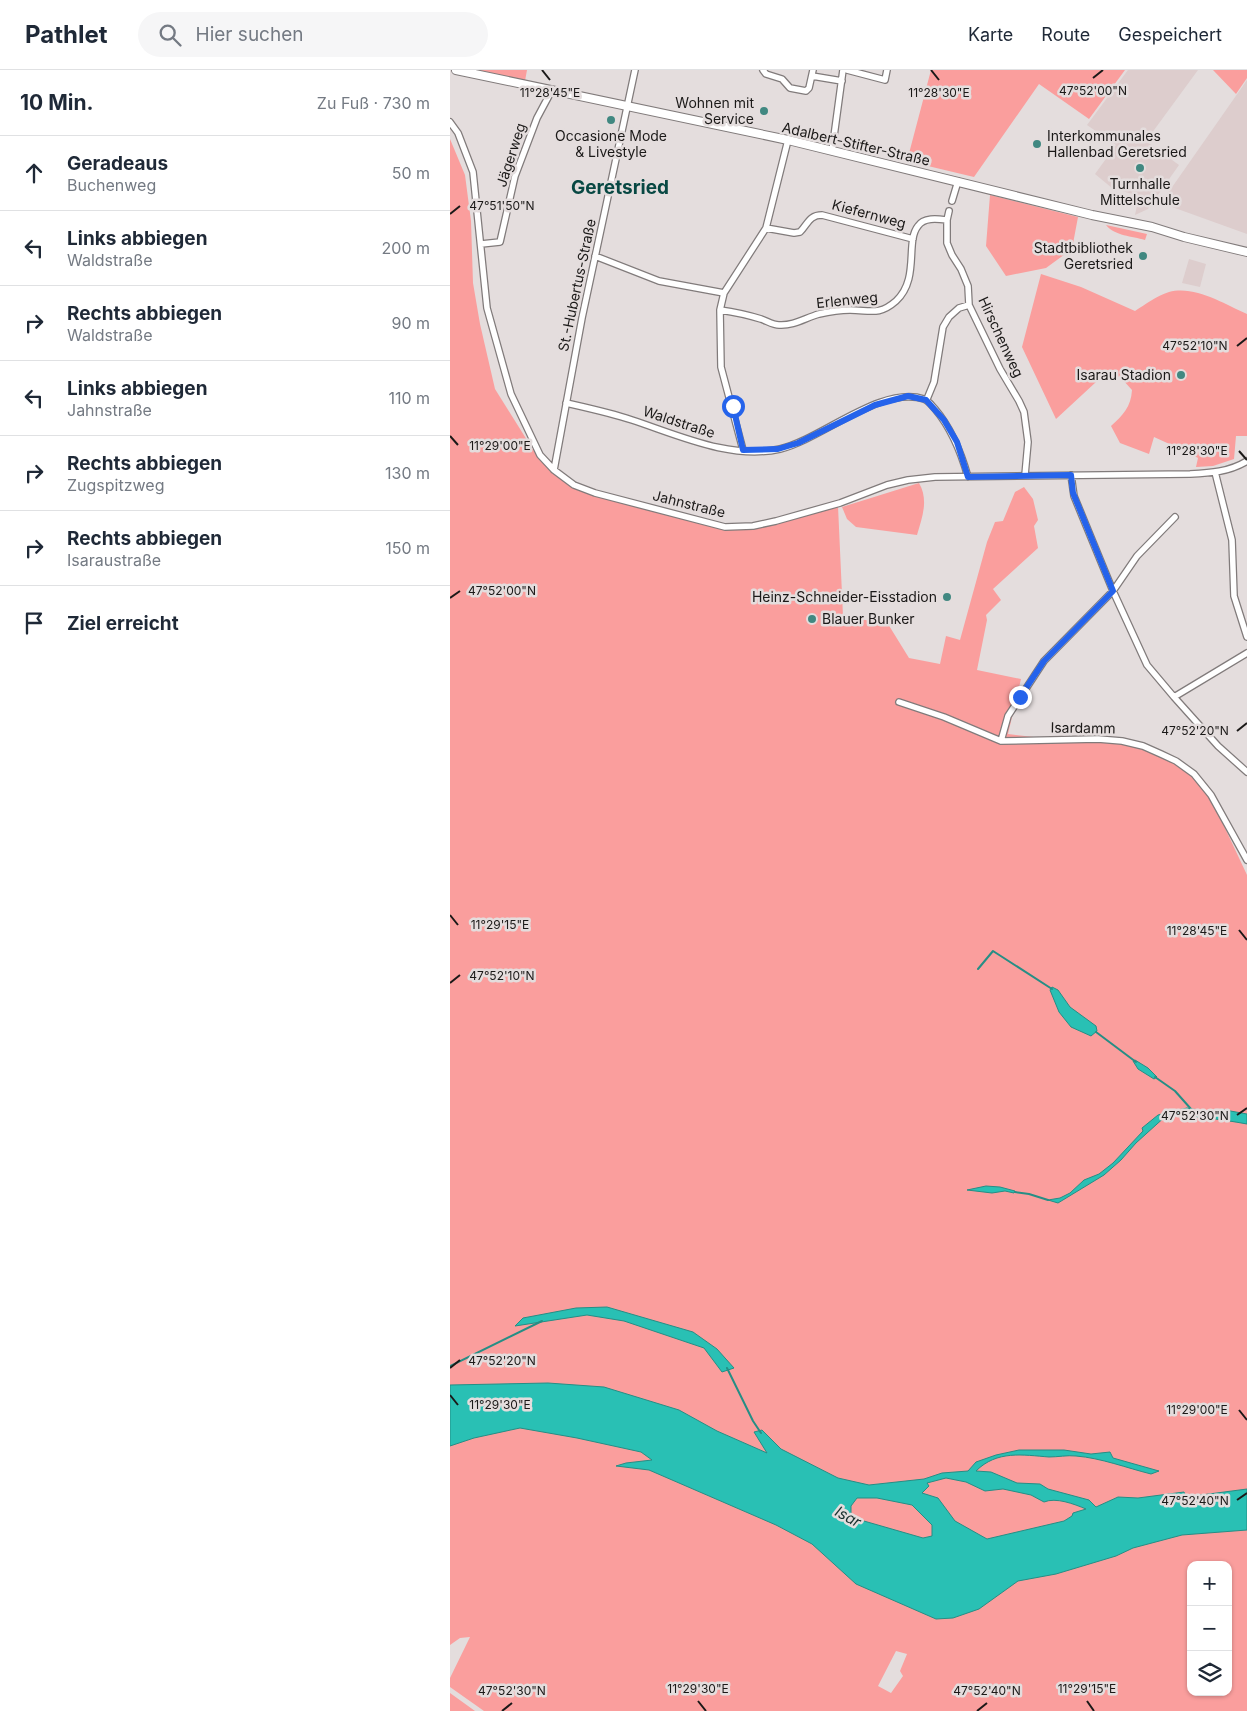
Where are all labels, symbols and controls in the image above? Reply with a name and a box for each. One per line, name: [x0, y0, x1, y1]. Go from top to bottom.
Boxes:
search box: [138, 12, 488, 57]
text: Pathlet: [25, 20, 108, 49]
icon: search: [156, 21, 184, 49]
text: Hier suchen: [196, 23, 304, 46]
text: Karte: [968, 24, 1013, 45]
text: Route: [1041, 24, 1090, 45]
text: Gespeichert: [1118, 24, 1222, 45]
text: 47°52'00"N: [1059, 83, 1127, 98]
text: 11°28'45"E: [520, 85, 580, 100]
text: 11°28'30"E: [908, 85, 970, 100]
text: 10 Min.: [20, 90, 94, 115]
text: Zu Fuß · 730 m: [317, 93, 430, 113]
place label: Wohnen mit Service: [675, 94, 754, 127]
marker: Wohnen mit Service: [758, 105, 770, 117]
marker: Occasione Mode & Livestyle: [605, 114, 617, 126]
street label: Adalbert-Stifter-Straße: [780, 118, 932, 169]
street label: Jägerweg: [492, 121, 529, 189]
place label: Occasione Mode & Livestyle: [555, 127, 667, 160]
place label: Interkommunales Hallenbad Geretsried: [1047, 127, 1187, 160]
marker: Interkommunales Hallenbad Geretsried: [1031, 138, 1043, 150]
text: Geradeaus: [67, 152, 168, 175]
icon: ahead: [20, 159, 48, 187]
marker: Turnhalle Mittelschule: [1134, 162, 1146, 174]
text: 50 m: [392, 163, 430, 183]
text: Buchenweg: [67, 175, 156, 195]
place label: Turnhalle Mittelschule: [1100, 175, 1180, 208]
district label: Geretsried: [571, 176, 669, 199]
street label: Kiefernweg: [830, 195, 908, 232]
text: 47°51'50"N: [469, 198, 535, 213]
street label: St.-Hubertus-Straße: [554, 217, 599, 353]
text: Links abbiegen: [67, 227, 208, 250]
icon: left: [20, 234, 48, 262]
text: 200 m: [382, 238, 430, 258]
place label: Stadtbibliothek Geretsried: [1034, 239, 1133, 272]
text: Waldstraße: [67, 250, 152, 270]
marker: Stadtbibliothek Geretsried: [1137, 250, 1149, 262]
street label: Erlenweg: [815, 288, 879, 311]
street label: Hirschenweg: [975, 294, 1028, 380]
text: Rechts abbiegen: [67, 302, 222, 325]
icon: right: [20, 309, 48, 337]
text: 90 m: [391, 313, 430, 333]
text: Waldstraße: [67, 325, 152, 345]
text: 47°52'10"N: [1162, 338, 1228, 353]
place label: Isarau Stadion: [1077, 366, 1171, 383]
marker: Isarau Stadion: [1175, 369, 1187, 381]
text: Links abbiegen: [67, 377, 208, 400]
icon: left: [20, 384, 48, 412]
text: 110 m: [388, 388, 430, 408]
route start: [722, 395, 745, 418]
text: Jahnstraße: [67, 400, 152, 420]
street label: Waldstraße: [641, 402, 717, 441]
text: 11°29'00"E: [469, 438, 531, 453]
text: 11°28'30"E: [1166, 443, 1228, 458]
text: Rechts abbiegen: [67, 452, 222, 475]
icon: right: [20, 459, 48, 487]
text: 130 m: [385, 463, 430, 483]
text: Zugspitzweg: [67, 475, 164, 495]
street label: Jahnstraße: [651, 486, 727, 521]
text: Rechts abbiegen: [67, 527, 222, 550]
icon: right: [20, 534, 48, 562]
text: 150 m: [385, 538, 430, 558]
text: Isaraustraße: [67, 550, 161, 570]
text: 47°52'00"N: [468, 583, 536, 598]
place label: Heinz-Schneider-Eisstadion: [752, 588, 937, 605]
marker: Heinz-Schneider-Eisstadion: [941, 591, 953, 603]
icon: arrive: [20, 609, 48, 637]
place label: Blauer Bunker: [822, 610, 915, 627]
text: Ziel erreicht: [67, 612, 179, 635]
marker: Blauer Bunker: [806, 613, 818, 625]
route end: [1009, 686, 1032, 709]
street label: Isardamm: [1050, 718, 1116, 737]
text: 47°52'20"N: [1161, 723, 1229, 738]
text: 11°29'15"E: [471, 917, 529, 932]
text: 11°28'45"E: [1167, 923, 1227, 938]
text: 47°52'10"N: [469, 968, 535, 983]
text: 47°52'30"N: [1161, 1108, 1229, 1123]
text: 47°52'20"N: [468, 1353, 536, 1368]
text: 11°29'30"E: [469, 1397, 531, 1412]
text: 11°29'00"E: [1166, 1402, 1228, 1417]
text: 47°52'40"N: [1161, 1493, 1229, 1508]
water label: Isar: [832, 1502, 865, 1532]
map controls: [1187, 1561, 1232, 1696]
button: +: [1187, 1561, 1232, 1606]
button: −: [1187, 1606, 1232, 1651]
button: layers: [1187, 1651, 1232, 1696]
text: 11°29'30"E: [667, 1681, 729, 1696]
text: 11°29'15"E: [1058, 1681, 1116, 1696]
text: 47°52'30"N: [478, 1683, 546, 1698]
text: 47°52'40"N: [953, 1683, 1021, 1698]

